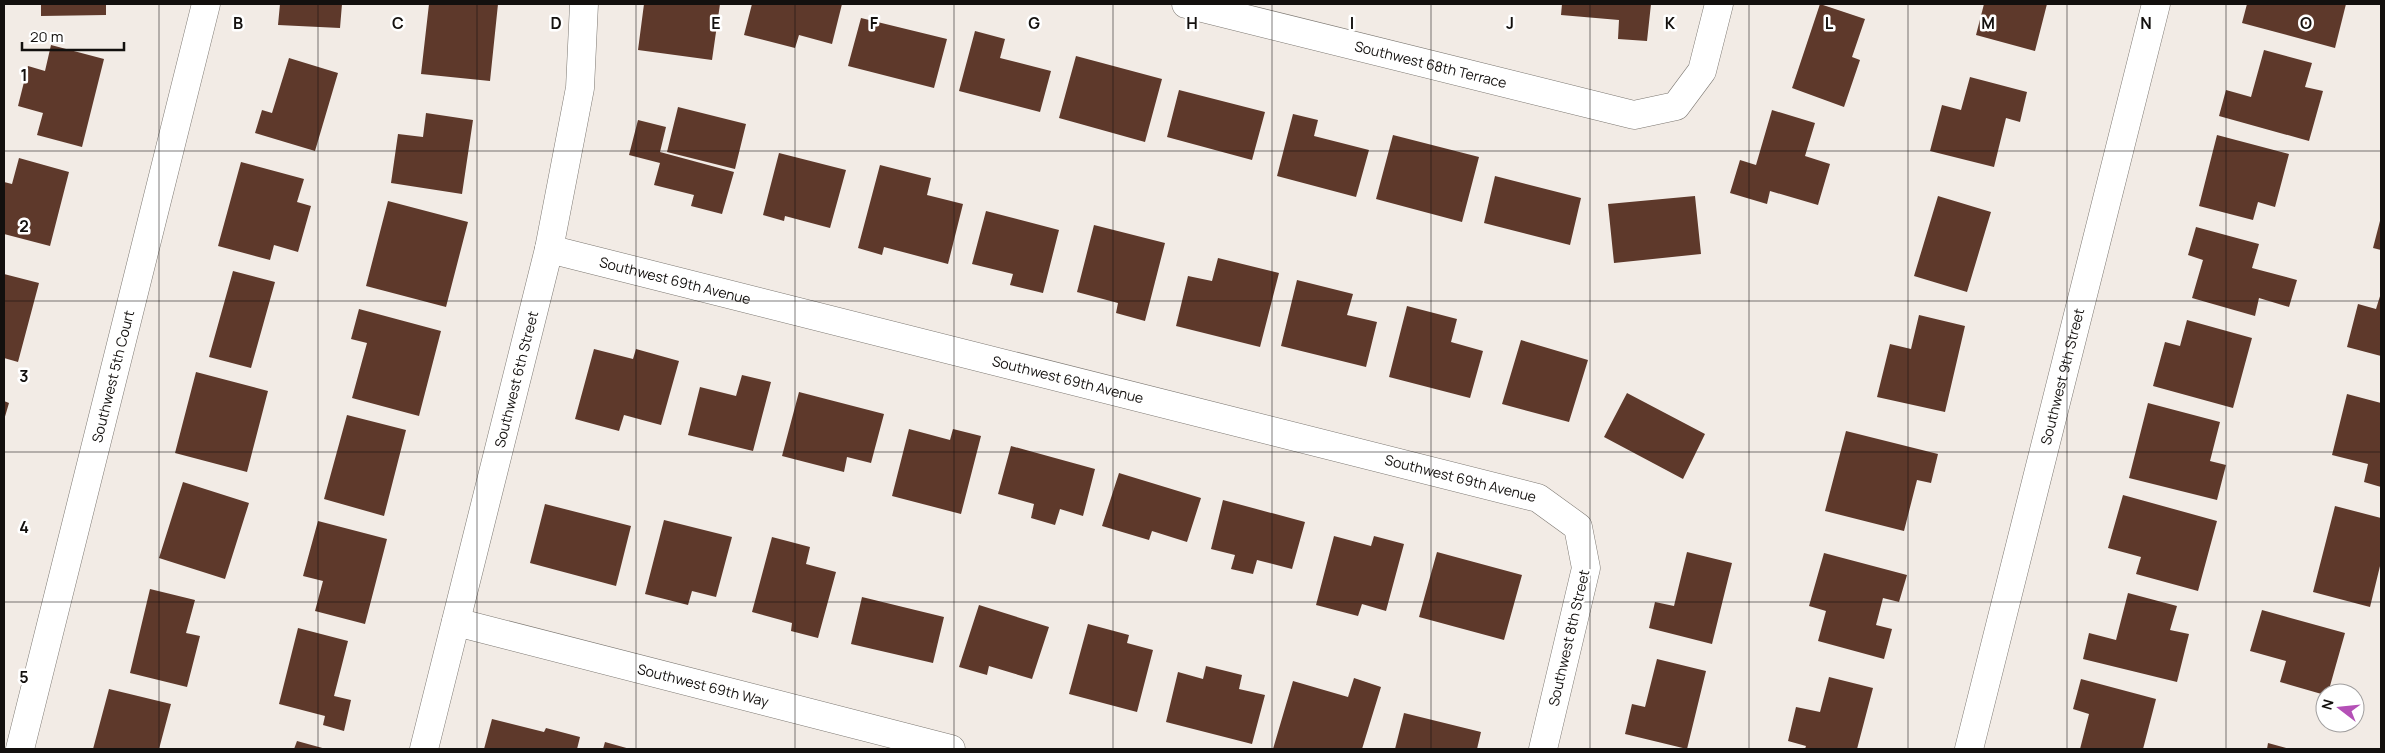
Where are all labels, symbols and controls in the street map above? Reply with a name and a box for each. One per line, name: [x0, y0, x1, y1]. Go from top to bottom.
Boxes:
text: B: [233, 12, 243, 34]
text: C: [392, 12, 404, 34]
text: D: [550, 12, 562, 34]
text: E: [711, 12, 721, 34]
text: F: [870, 12, 879, 34]
text: G: [1028, 12, 1040, 34]
text: H: [1186, 12, 1198, 34]
text: I: [1350, 12, 1354, 34]
text: J: [1506, 12, 1514, 34]
text: K: [1665, 12, 1676, 34]
text: L: [1825, 12, 1834, 34]
text: M: [1981, 12, 1995, 34]
text: N: [2140, 12, 2152, 34]
text: O: [2300, 12, 2312, 34]
scale bar: [22, 20, 125, 52]
text: 20 m: [30, 26, 63, 47]
street label: Southwest 68th Terrace: [1353, 36, 1509, 92]
text: 1: [20, 64, 28, 86]
text: 2: [19, 215, 29, 237]
street label: Southwest 69th Avenue: [597, 252, 753, 308]
street label: Southwest 9th Street: [2036, 306, 2088, 447]
street label: Southwest 5th Court: [87, 308, 138, 444]
street label: Southwest 6th Street: [490, 309, 542, 450]
street label: Southwest 69th Avenue: [990, 351, 1146, 407]
text: 3: [19, 365, 29, 387]
street label: Southwest 69th Avenue: [1383, 450, 1538, 506]
text: 4: [19, 516, 29, 538]
street label: Southwest 8th Street: [1544, 567, 1594, 708]
street label: Southwest 69th Way: [635, 659, 771, 711]
text: 5: [19, 666, 29, 688]
north arrow: [2315, 683, 2365, 733]
text: N: [2317, 697, 2338, 712]

